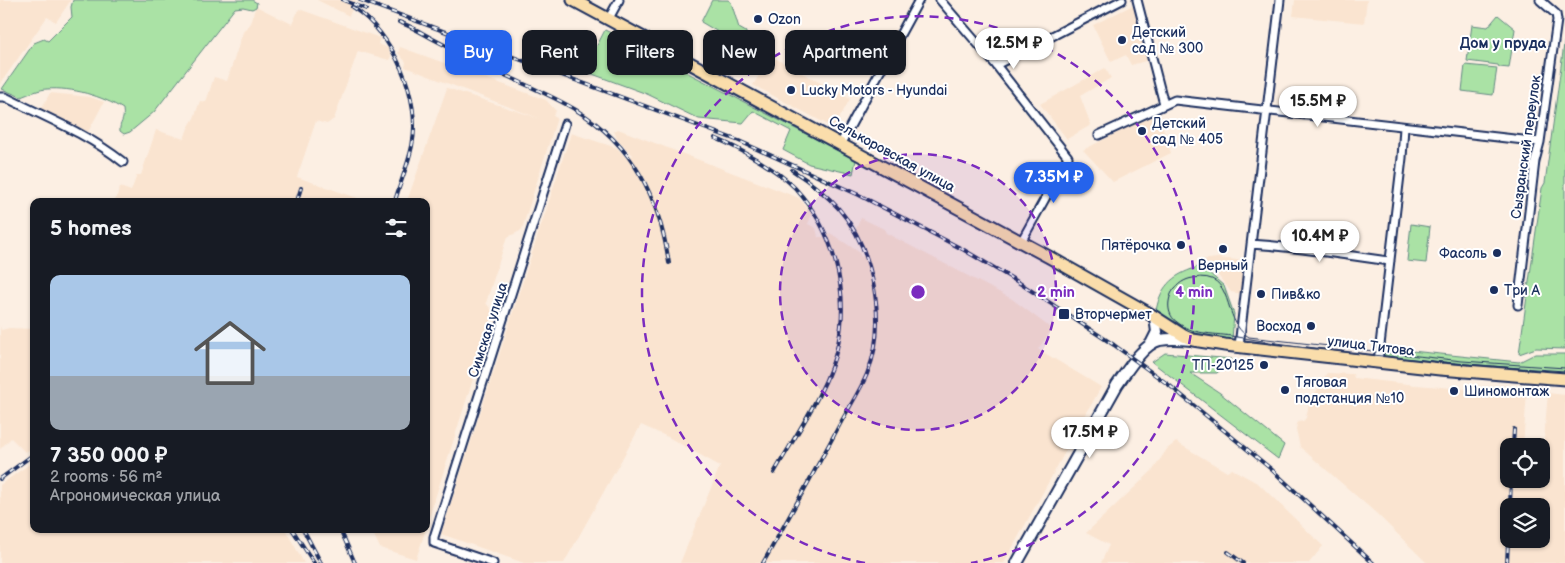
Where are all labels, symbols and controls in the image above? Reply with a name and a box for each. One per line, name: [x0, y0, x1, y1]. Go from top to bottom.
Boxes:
place label: Ozon: [768, 11, 801, 28]
marker: Ozon: [752, 13, 764, 25]
place label: Детский сад № 300: [1132, 24, 1203, 57]
pin: 12.5M ₽: [968, 28, 1060, 70]
chip: Buy: [445, 30, 512, 75]
chip: Rent: [522, 30, 597, 75]
chip: Filters: [607, 30, 693, 75]
chip: New: [703, 30, 775, 75]
chip: Apartment: [785, 30, 906, 75]
text: 12.5M ₽: [986, 34, 1042, 53]
marker: Детский сад № 300: [1116, 34, 1128, 46]
district label: Дом у пруда: [1460, 34, 1546, 53]
street label: Сызранский переулок: [1507, 73, 1545, 220]
place label: Lucky Motors - Hyundai: [801, 82, 947, 99]
marker: Lucky Motors - Hyundai: [785, 84, 797, 96]
pin: 15.5M ₽: [1272, 86, 1364, 128]
text: 15.5M ₽: [1290, 92, 1346, 111]
street label: Селькоровская улица: [826, 112, 959, 196]
place label: Детский сад № 405: [1152, 115, 1223, 148]
marker: Детский сад № 405: [1136, 125, 1148, 137]
pin: 7.35M ₽: [1008, 162, 1100, 204]
text: 7.35M ₽: [1025, 168, 1083, 187]
icon: filters: [382, 214, 410, 242]
text: 5 homes: [50, 216, 132, 241]
pin: 10.4M ₽: [1274, 220, 1366, 263]
text: 10.4M ₽: [1291, 227, 1349, 246]
place label: Пятёрочка: [1101, 237, 1172, 254]
marker: Пятёрочка: [1175, 239, 1187, 251]
marker: Верный: [1217, 243, 1229, 255]
place label: Фасоль: [1439, 245, 1487, 262]
marker: Фасоль: [1491, 247, 1503, 259]
place label: Верный: [1198, 257, 1248, 274]
street label: Симская улица: [465, 280, 512, 380]
place label: Три А: [1504, 282, 1541, 299]
centre of rings: [909, 283, 927, 301]
text: 2 min: [1037, 283, 1075, 302]
text: 4 min: [1175, 283, 1213, 302]
marker: Три А: [1488, 284, 1500, 296]
place label: Пив&ко: [1271, 286, 1320, 303]
marker: Пив&ко: [1255, 288, 1267, 300]
place label: Вторчермет: [1075, 306, 1152, 323]
marker: Вторчермет: [1057, 307, 1071, 321]
icon: home: [185, 308, 275, 398]
place label: Восход: [1256, 318, 1301, 335]
marker: Восход: [1305, 320, 1317, 332]
street label: улица Титова: [1326, 332, 1416, 360]
place label: ТП-20125: [1192, 357, 1254, 374]
marker: ТП-20125: [1258, 359, 1270, 371]
place label: Тяговая подстанция №10: [1295, 374, 1404, 407]
place label: Шиномонтаж: [1464, 383, 1550, 400]
marker: Тяговая подстанция №10: [1279, 384, 1291, 396]
marker: Шиномонтаж: [1448, 385, 1460, 397]
pin: 17.5M ₽: [1044, 416, 1136, 459]
text: 17.5M ₽: [1062, 423, 1118, 442]
map controls: [1500, 438, 1550, 548]
button: locate: [1500, 438, 1550, 488]
text: 7 350 000 ₽: [50, 443, 168, 468]
text: 2 rooms · 56 m²: [50, 468, 162, 487]
text: Агрономическая улица: [50, 487, 220, 506]
button: layers: [1500, 498, 1550, 548]

